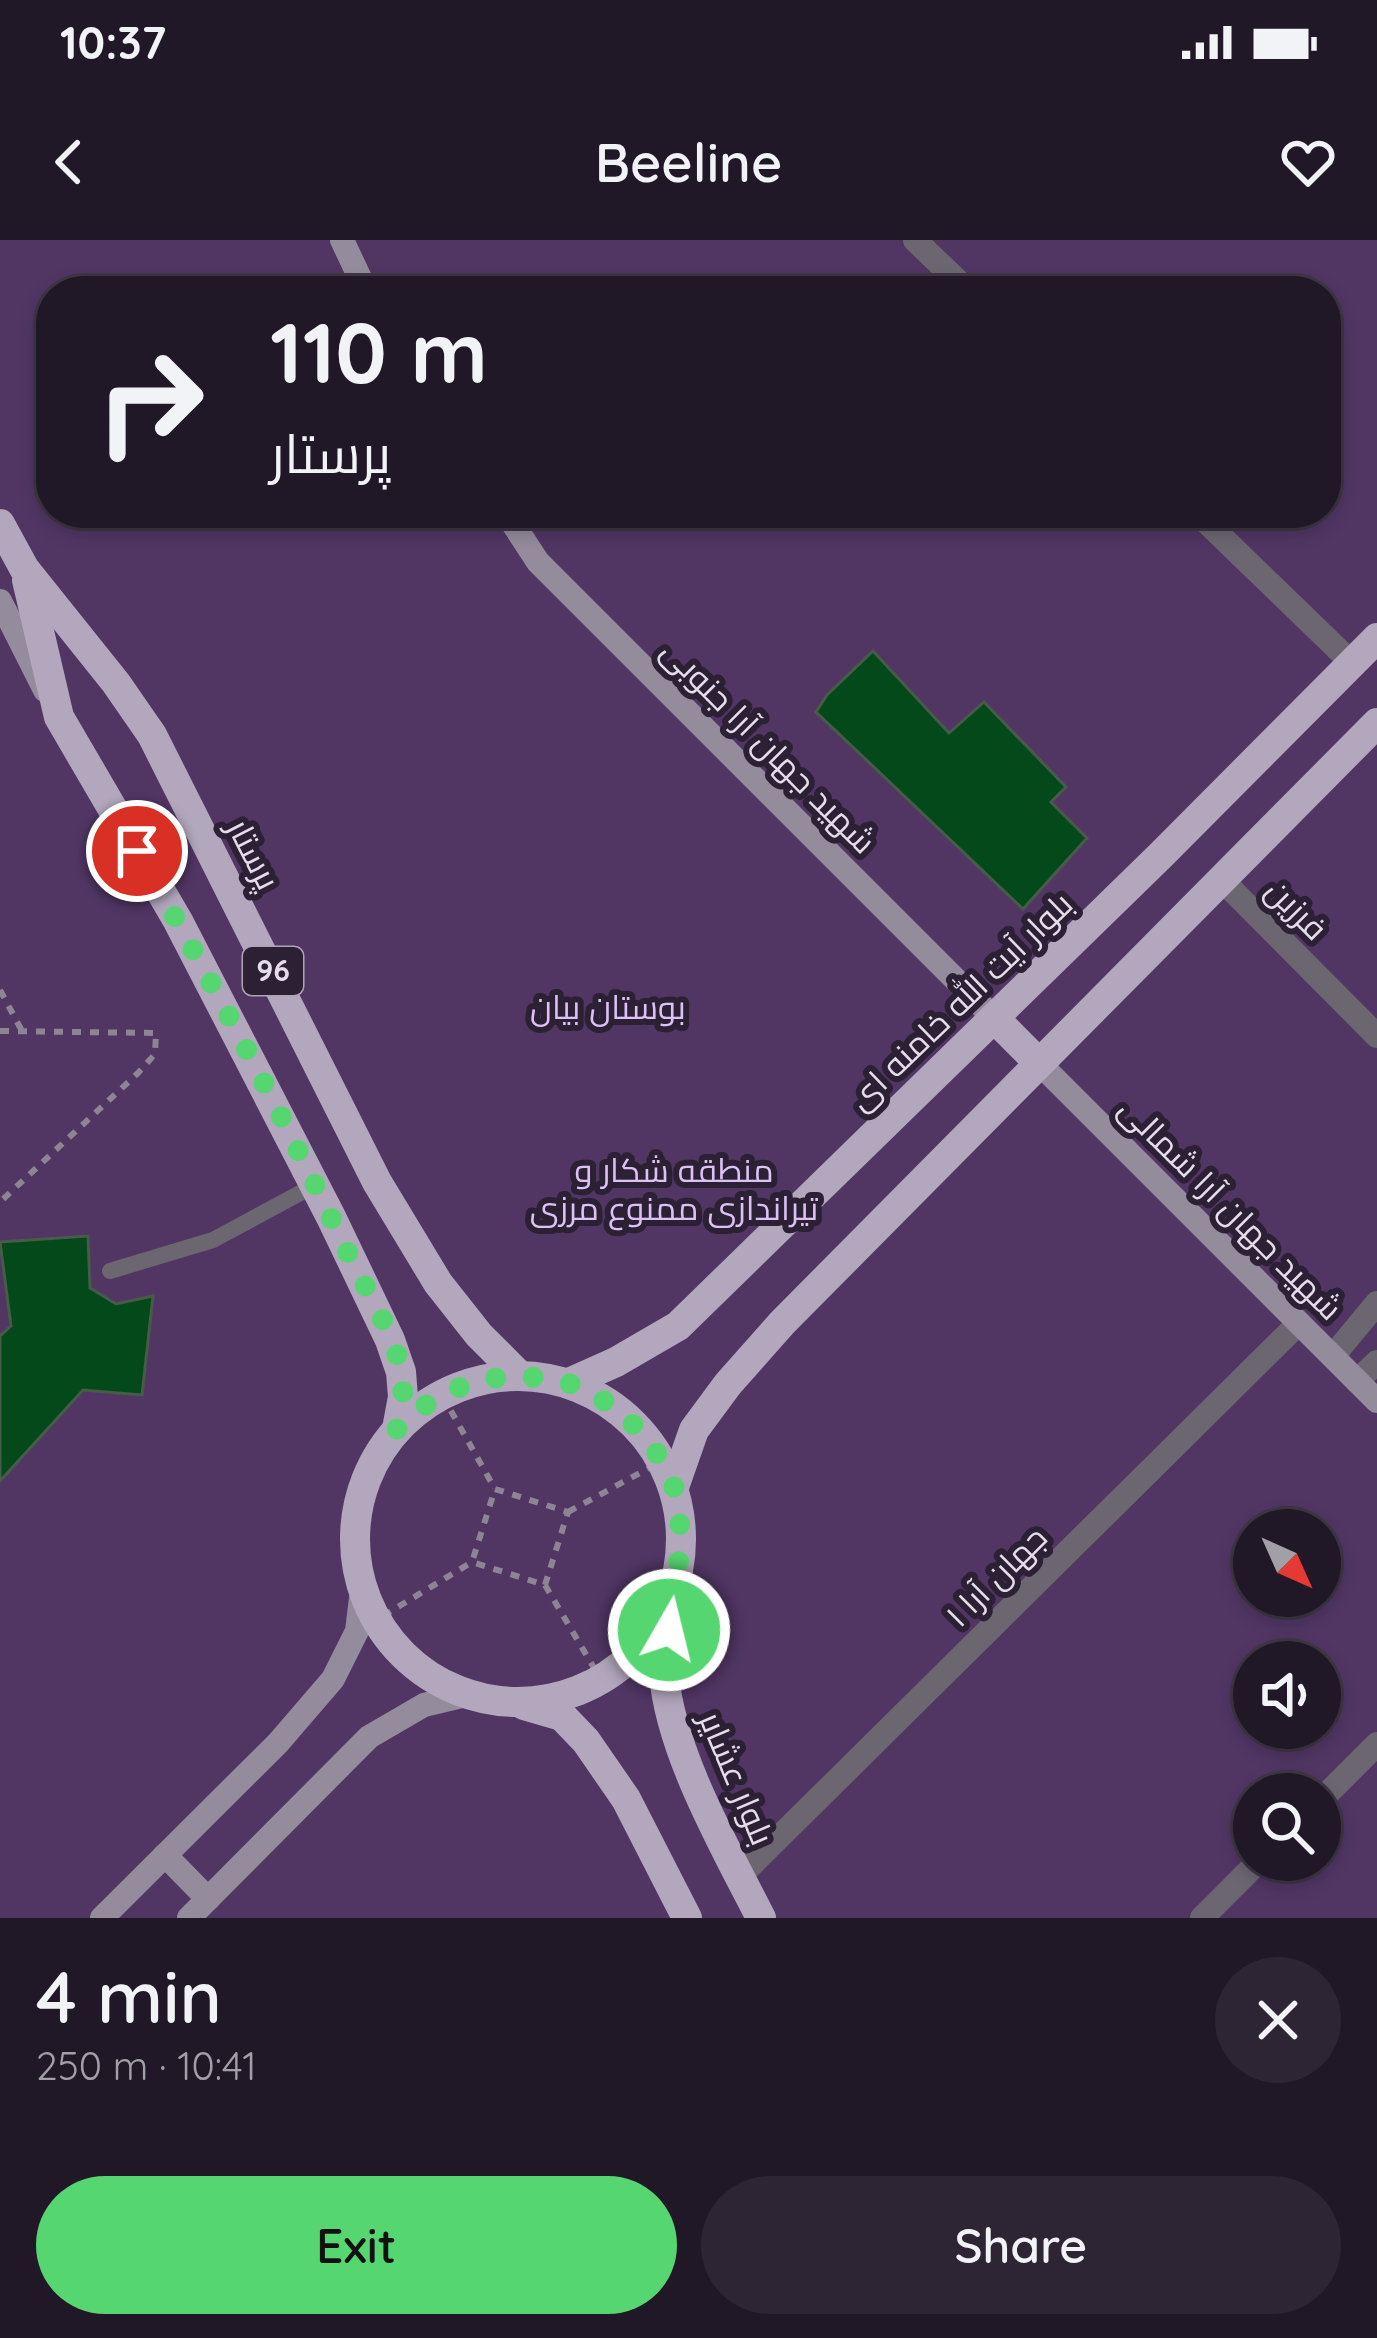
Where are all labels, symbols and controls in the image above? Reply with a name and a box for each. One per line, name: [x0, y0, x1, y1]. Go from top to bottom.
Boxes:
text: 10:37: [60, 14, 166, 70]
text: Beeline: [595, 128, 782, 196]
icon: back: [36, 129, 102, 195]
icon: heart: [1275, 129, 1341, 195]
text: 110 m: [270, 299, 488, 404]
icon: right: [72, 324, 228, 480]
text: پرستار: [270, 419, 391, 487]
street label: شهید جهان آرا جنوبی: [653, 630, 885, 862]
pin: [86, 800, 188, 902]
street label: پرستار: [217, 810, 290, 897]
icon: arrive: [104, 818, 170, 884]
street label: فرزین: [1257, 869, 1337, 949]
street label: بلوار آیت الله خامنه ای: [839, 883, 1080, 1118]
road number: 96: [243, 947, 303, 995]
park label: بوستان بیان: [530, 986, 686, 1027]
street label: شهید جهان آرا شمالی: [1110, 1087, 1352, 1329]
park label: منطقه شکار و تیراندازی ممنوع مرزی: [530, 1149, 819, 1231]
north arrow: [1233, 1509, 1341, 1617]
map controls: [1233, 1509, 1341, 1881]
street label: جهان آرا ۱: [936, 1516, 1055, 1635]
position arrow: [606, 1567, 732, 1693]
button: sound: [1233, 1641, 1341, 1749]
street label: بلوار عشایر: [690, 1703, 784, 1851]
button: search: [1233, 1773, 1341, 1881]
text: 4 min: [36, 1951, 222, 2041]
button: close: [1215, 1957, 1341, 2083]
text: 250 m · 10:41: [36, 2041, 257, 2090]
button: Exit: [36, 2176, 677, 2314]
button: Share: [701, 2176, 1341, 2314]

